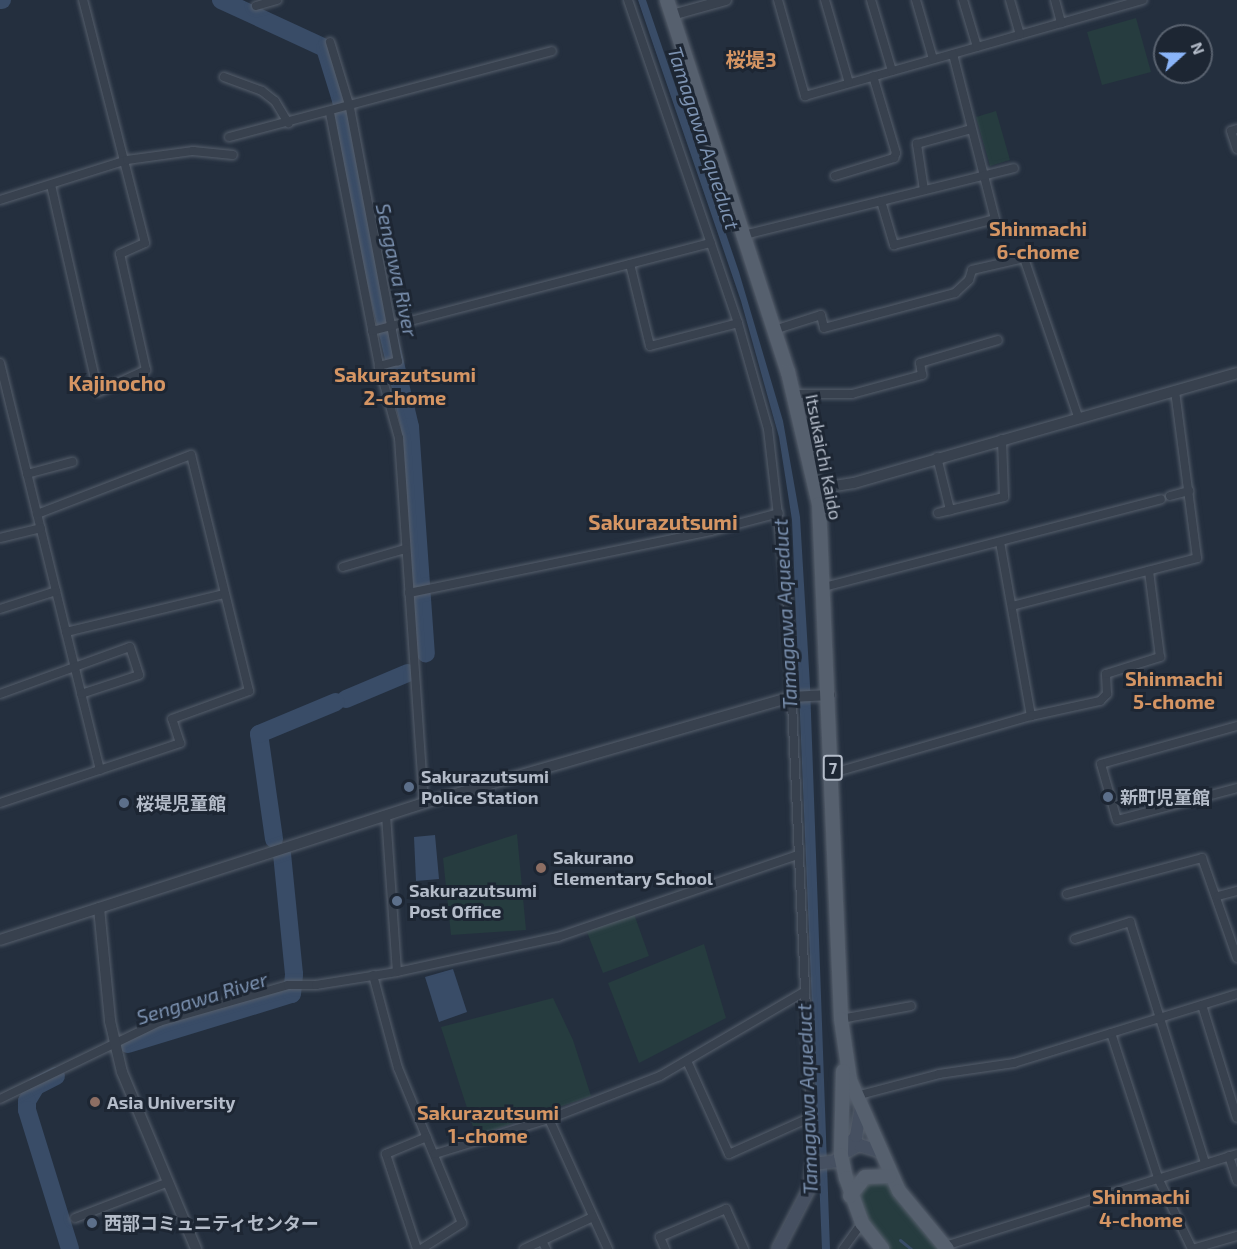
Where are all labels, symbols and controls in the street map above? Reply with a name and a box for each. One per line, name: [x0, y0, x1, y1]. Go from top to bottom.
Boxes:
north arrow: [1153, 24, 1213, 84]
text: N: [1187, 39, 1209, 57]
water label: Tamagawa Aqueduct: [663, 43, 745, 233]
district label: 桜堤3: [725, 47, 777, 71]
water label: Sengawa River: [371, 201, 423, 339]
district label: Shinmachi 6-chome: [989, 216, 1087, 263]
district label: Sakurazutsumi 2-chome: [334, 363, 476, 410]
district label: Kajinocho: [68, 370, 166, 396]
street label: Itsukaichi Kaido: [801, 392, 847, 522]
district label: Sakurazutsumi: [588, 509, 738, 535]
water label: Tamagawa Aqueduct: [768, 518, 802, 710]
district label: Shinmachi 5-chome: [1125, 667, 1223, 714]
road number: 7: [822, 755, 844, 781]
place label: Sakurazutsumi Police Station: [421, 766, 549, 808]
marker: Sakurazutsumi Police Station: [402, 780, 416, 794]
place label: 新町児童館: [1120, 786, 1210, 808]
marker: 新町児童館: [1101, 790, 1115, 804]
place label: 桜堤児童館: [136, 792, 226, 814]
marker: 桜堤児童館: [117, 796, 131, 810]
place label: Sakurano Elementary School: [553, 847, 713, 890]
marker: Sakurano Elementary School: [534, 861, 548, 875]
place label: Sakurazutsumi Post Office: [409, 880, 537, 922]
marker: Sakurazutsumi Post Office: [390, 894, 404, 908]
water label: Sengawa River: [133, 967, 271, 1029]
water label: Tamagawa Aqueduct: [792, 1003, 822, 1195]
place label: Asia University: [107, 1091, 236, 1113]
marker: Asia University: [88, 1095, 102, 1109]
district label: Sakurazutsumi 1-chome: [417, 1101, 559, 1148]
district label: Shinmachi 4-chome: [1092, 1185, 1190, 1232]
place label: 西部コミュニティセンター: [104, 1212, 320, 1234]
marker: 西部コミュニティセンター: [85, 1216, 99, 1230]

